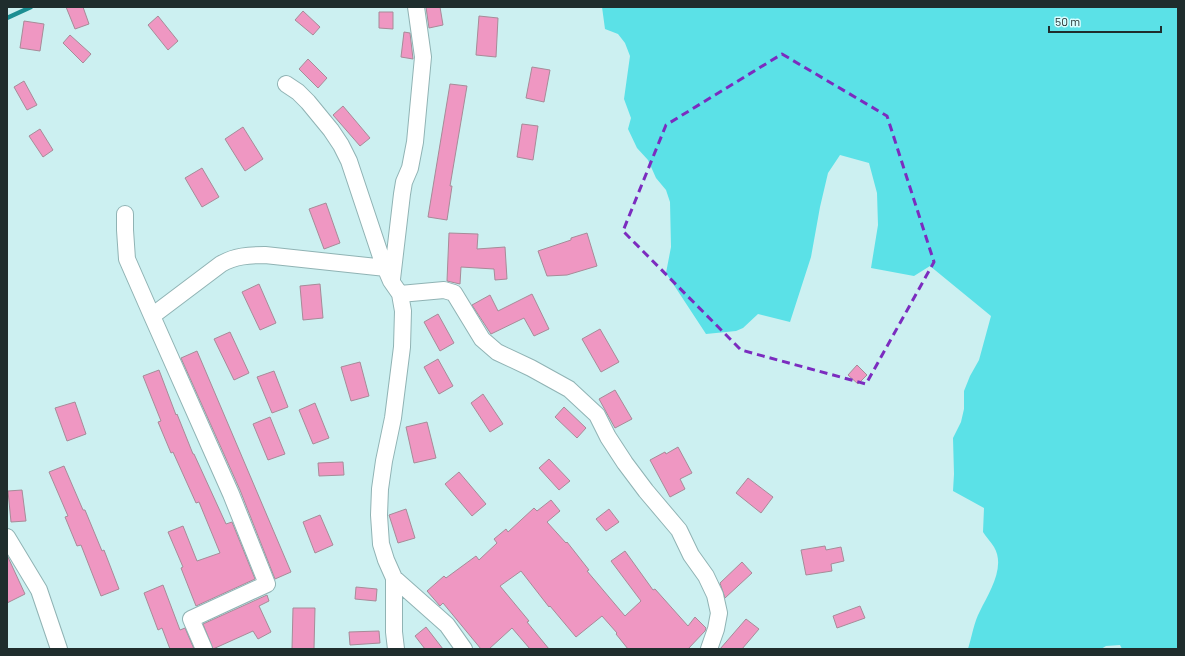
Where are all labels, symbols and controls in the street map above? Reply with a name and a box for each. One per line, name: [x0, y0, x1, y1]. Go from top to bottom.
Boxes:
scale bar: [1049, 8, 1161, 34]
text: 50 m: [1055, 14, 1080, 28]

